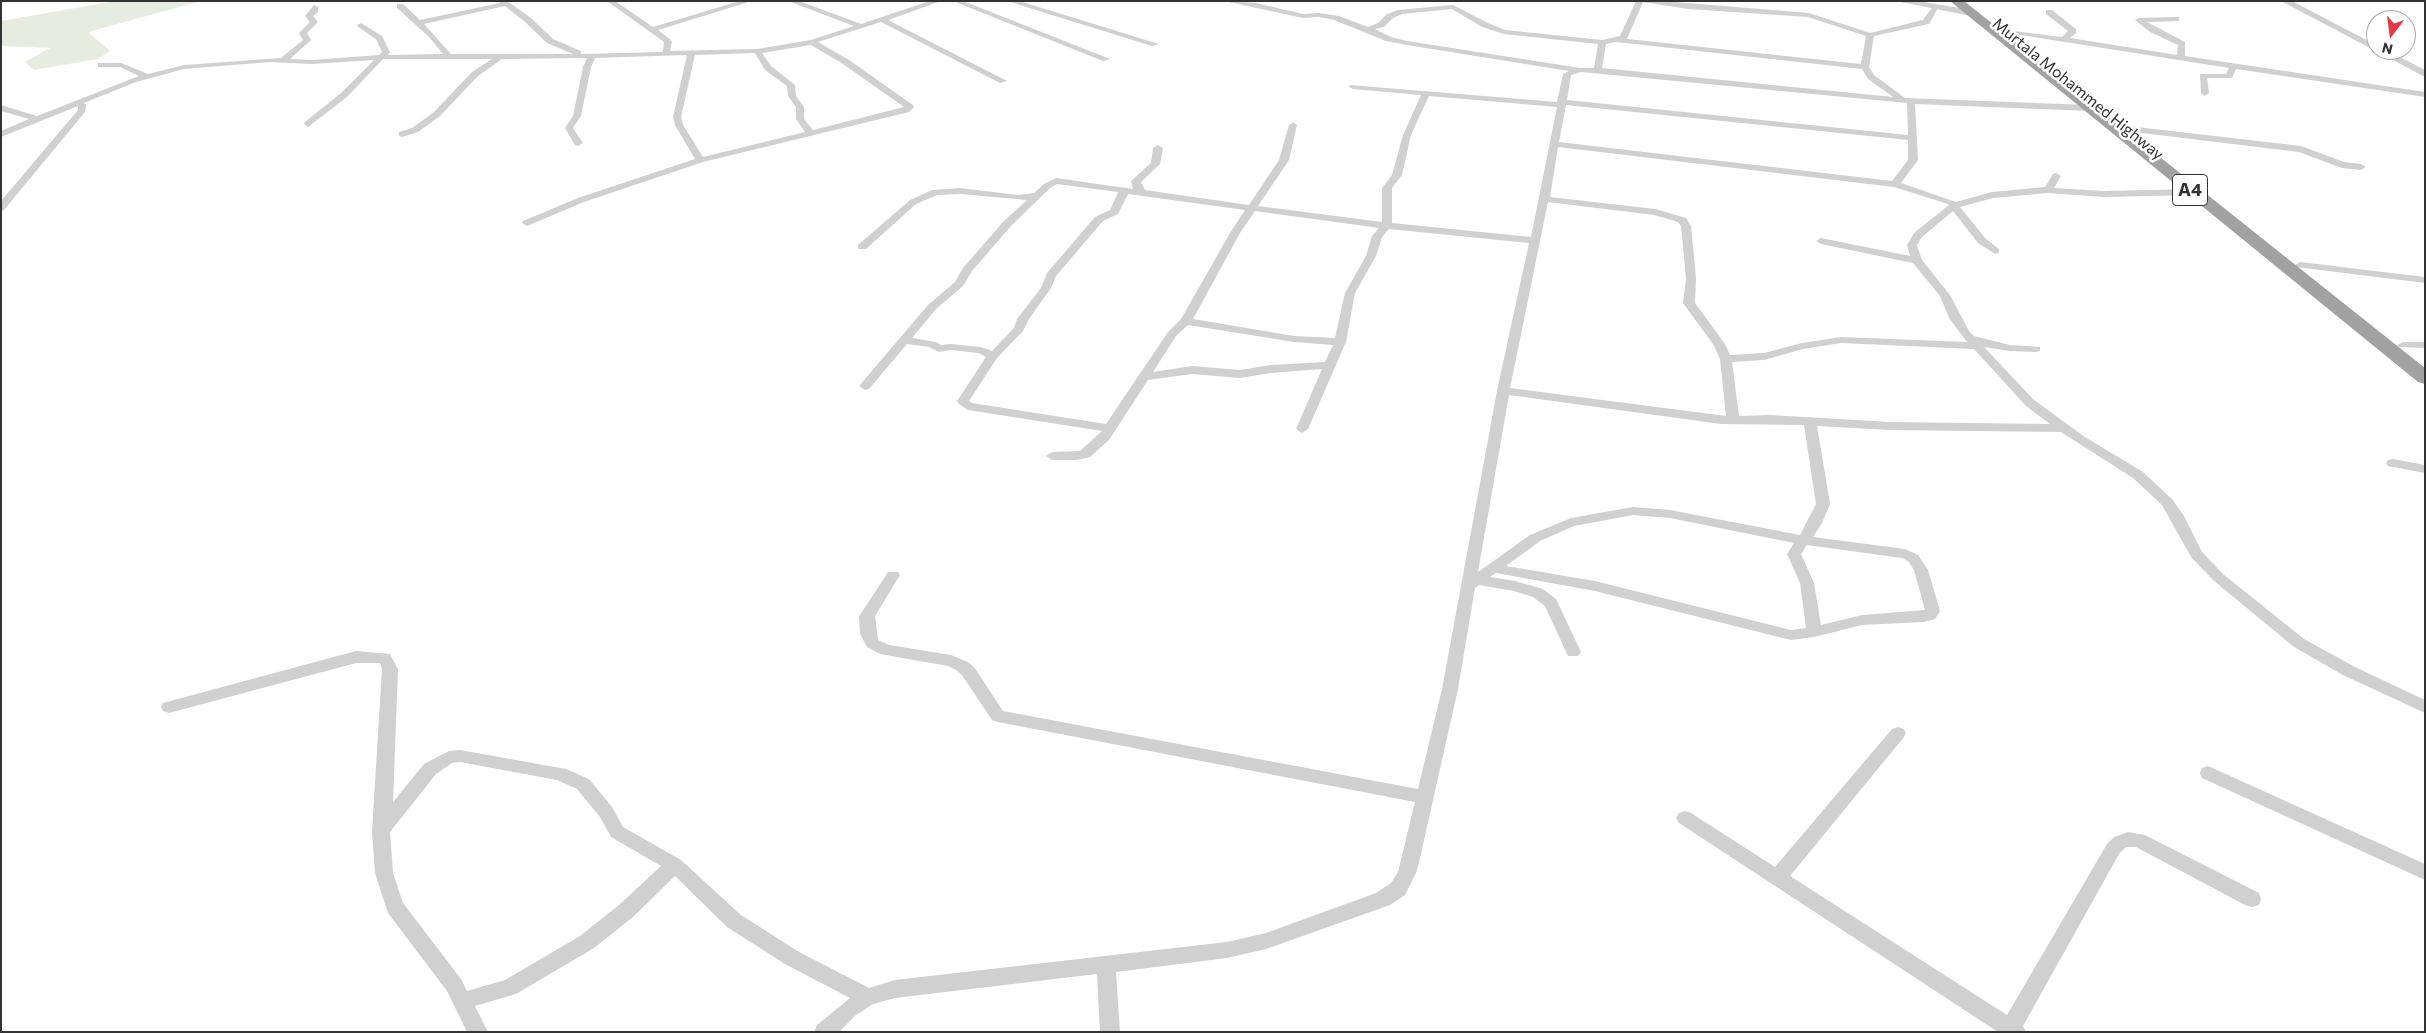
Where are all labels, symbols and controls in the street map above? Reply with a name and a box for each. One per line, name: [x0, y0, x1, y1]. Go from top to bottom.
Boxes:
north arrow: [2366, 10, 2416, 60]
street label: Murtala Mohammed Highway: [1988, 14, 2168, 164]
text: N: [2380, 39, 2395, 59]
road number: A4: [2172, 174, 2208, 206]

